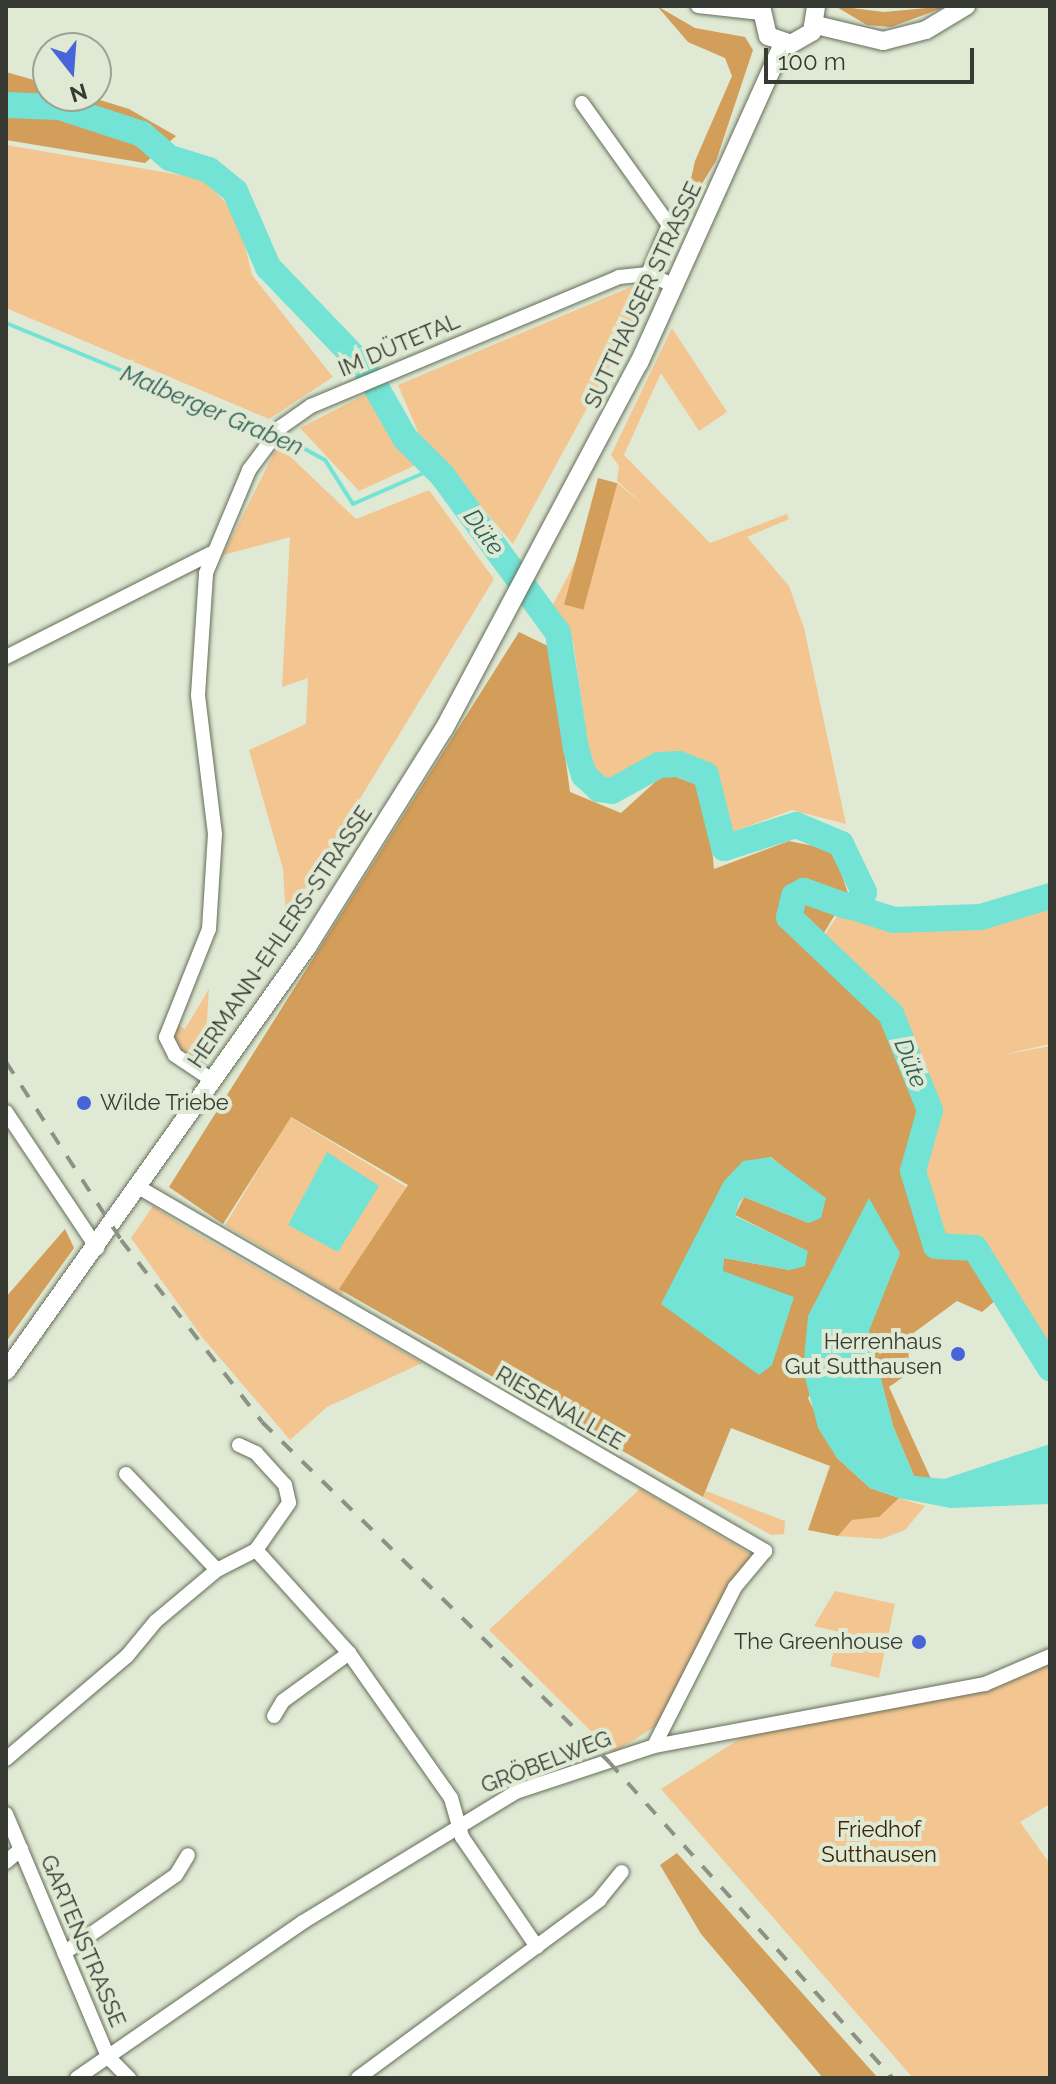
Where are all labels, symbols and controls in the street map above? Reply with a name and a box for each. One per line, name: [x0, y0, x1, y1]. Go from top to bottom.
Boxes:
north arrow: [32, 32, 112, 112]
scale bar: [768, 32, 978, 82]
text: 100 m: [778, 47, 846, 76]
text: N: [67, 78, 90, 108]
street label: SUTTHAUSER STRASSE: [579, 178, 707, 412]
street label: IM DÜTETAL: [334, 308, 464, 382]
water label: Malberger Graben: [116, 358, 308, 462]
water label: Düte: [458, 503, 510, 561]
street label: HERMANN-EHLERS-STRASSE: [182, 801, 378, 1073]
water label: Düte: [888, 1034, 934, 1092]
place label: Wilde Triebe: [100, 1090, 229, 1116]
marker: Wilde Triebe: [75, 1094, 93, 1112]
place label: Herrenhaus Gut Sutthausen: [785, 1328, 942, 1380]
marker: Herrenhaus Gut Sutthausen: [949, 1345, 967, 1363]
street label: RIESENALLEE: [491, 1361, 629, 1455]
place label: The Greenhouse: [734, 1629, 903, 1655]
marker: The Greenhouse: [910, 1633, 928, 1651]
street label: GRÖBELWEG: [477, 1725, 615, 1799]
park label: Friedhof Sutthausen: [821, 1816, 937, 1868]
street label: GARTENSTRASSE: [35, 1851, 131, 2031]

